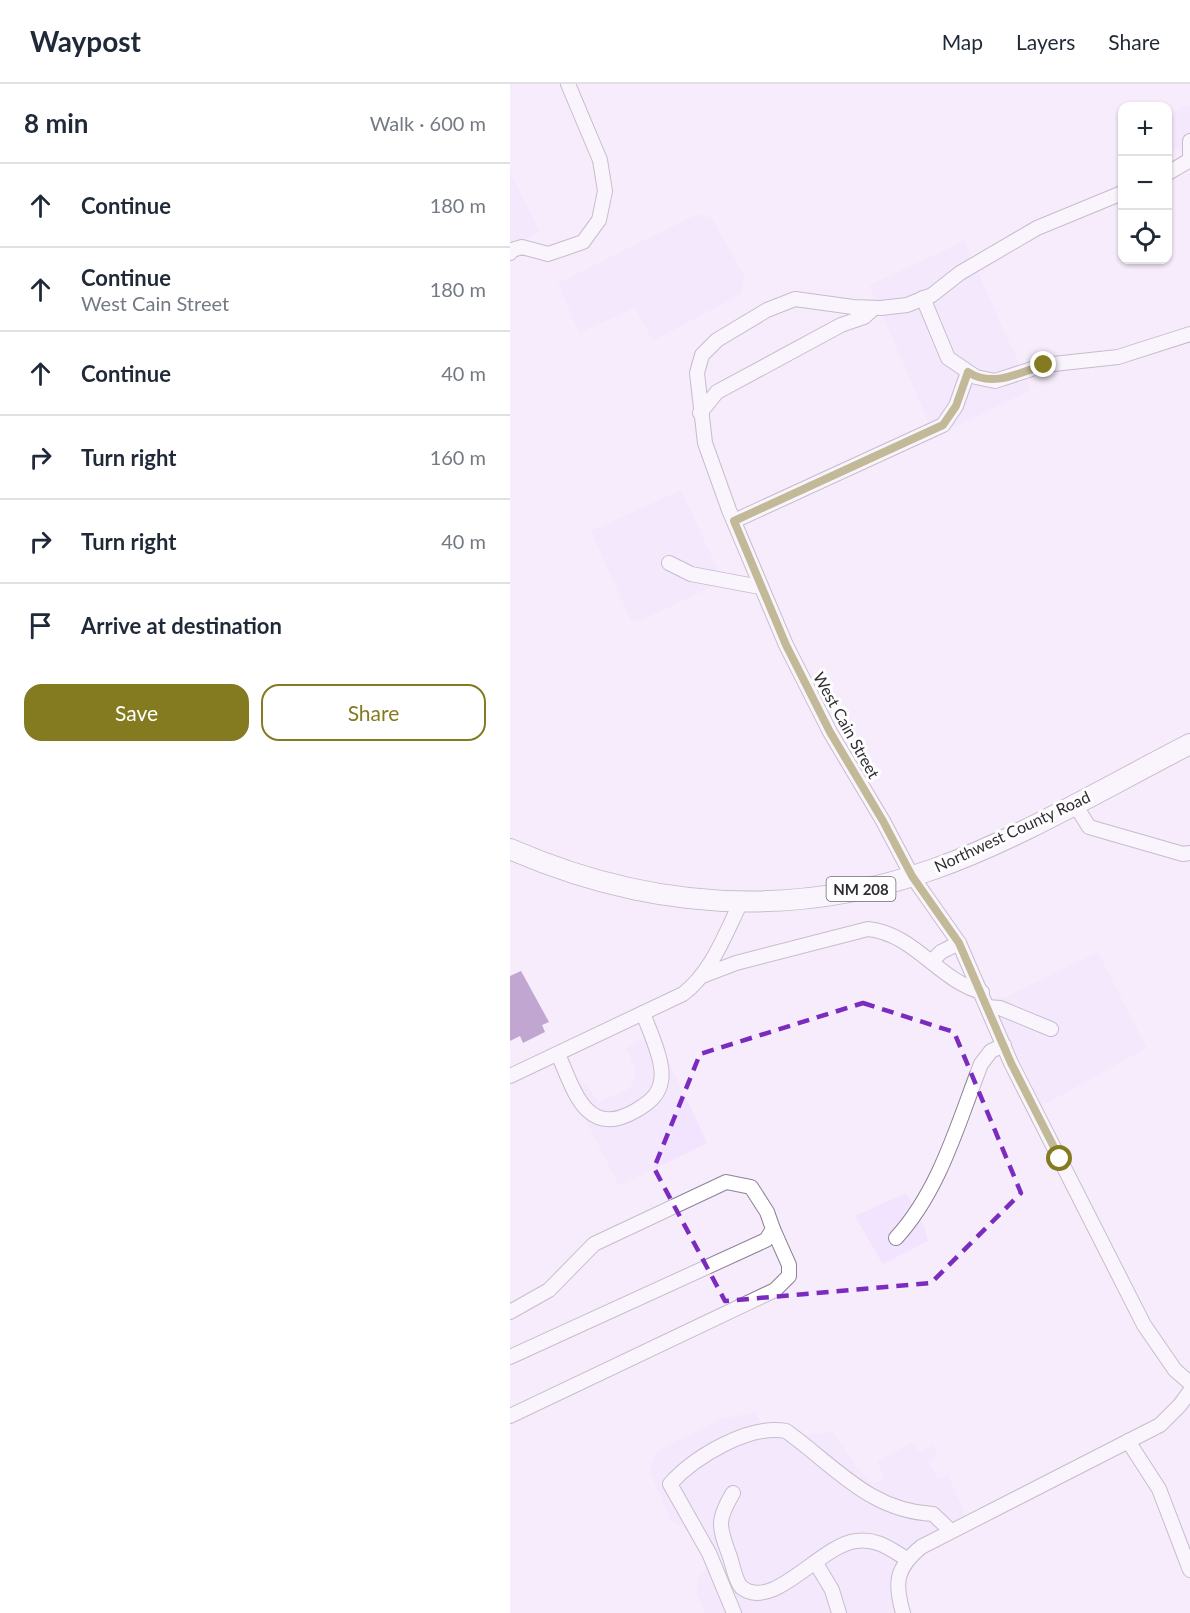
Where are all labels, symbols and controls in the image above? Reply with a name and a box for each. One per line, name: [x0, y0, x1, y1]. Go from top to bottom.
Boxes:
text: Waypost: [30, 24, 141, 58]
text: Map: [942, 29, 983, 54]
text: Layers: [1016, 29, 1075, 54]
text: Share: [1108, 29, 1160, 54]
map controls: [1118, 102, 1172, 264]
button: +: [1118, 102, 1172, 156]
text: 8 min: [24, 107, 88, 139]
text: Walk · 600 m: [370, 111, 486, 135]
button: −: [1118, 156, 1172, 210]
icon: ahead: [24, 189, 57, 222]
text: Continue: [81, 192, 171, 219]
text: 180 m: [430, 193, 486, 217]
button: locate: [1118, 210, 1172, 264]
text: Continue: [81, 264, 171, 291]
icon: ahead: [24, 273, 57, 306]
text: 180 m: [430, 277, 486, 301]
text: West Cain Street: [81, 291, 229, 315]
route end: [1030, 351, 1056, 377]
icon: ahead: [24, 357, 57, 390]
text: Continue: [81, 360, 171, 387]
text: 40 m: [441, 361, 486, 385]
icon: right: [24, 441, 57, 474]
text: Turn right: [81, 444, 176, 471]
text: 160 m: [430, 445, 486, 469]
icon: right: [24, 525, 57, 558]
text: Turn right: [81, 528, 176, 555]
text: 40 m: [441, 529, 486, 553]
icon: arrive: [24, 609, 57, 642]
text: Arrive at destination: [81, 612, 282, 639]
street label: West Cain Street: [810, 669, 884, 782]
button: Save: [24, 684, 249, 741]
button: Share: [261, 684, 486, 741]
street label: Northwest County Road: [931, 787, 1093, 875]
road number: NM 208: [826, 877, 896, 901]
route start: [1046, 1145, 1072, 1171]

